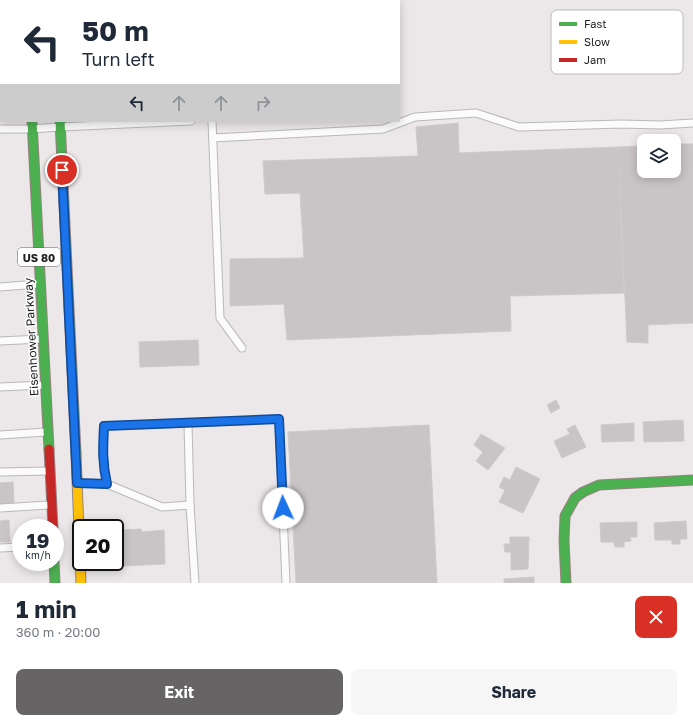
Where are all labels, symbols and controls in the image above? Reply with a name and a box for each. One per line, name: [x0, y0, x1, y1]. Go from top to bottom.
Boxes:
legend: [551, 10, 683, 74]
text: 50 m: [82, 14, 149, 47]
icon: left: [16, 16, 68, 68]
text: Fast: [584, 17, 607, 30]
text: Slow: [584, 35, 610, 48]
text: Turn left: [82, 48, 155, 70]
text: Jam: [584, 53, 606, 66]
icon: left: [126, 92, 148, 114]
icon: ahead: [168, 92, 190, 114]
icon: ahead: [210, 92, 232, 114]
icon: right: [252, 92, 274, 114]
map controls: [637, 134, 681, 178]
button: layers: [637, 134, 681, 178]
pin: [45, 153, 79, 187]
icon: arrive: [51, 159, 73, 181]
road number: US 80: [18, 248, 60, 266]
street label: Eisenhower Parkway: [20, 277, 42, 397]
position arrow: [262, 487, 304, 529]
speed limit sign: 20: [72, 519, 124, 571]
text: 19: [26, 528, 49, 552]
text: km/h: [25, 549, 51, 561]
text: 1 min: [16, 594, 76, 623]
button: close: [635, 596, 677, 638]
text: 360 m · 20:00: [16, 624, 100, 640]
button: Exit: [16, 669, 343, 715]
button: Share: [351, 669, 677, 715]

